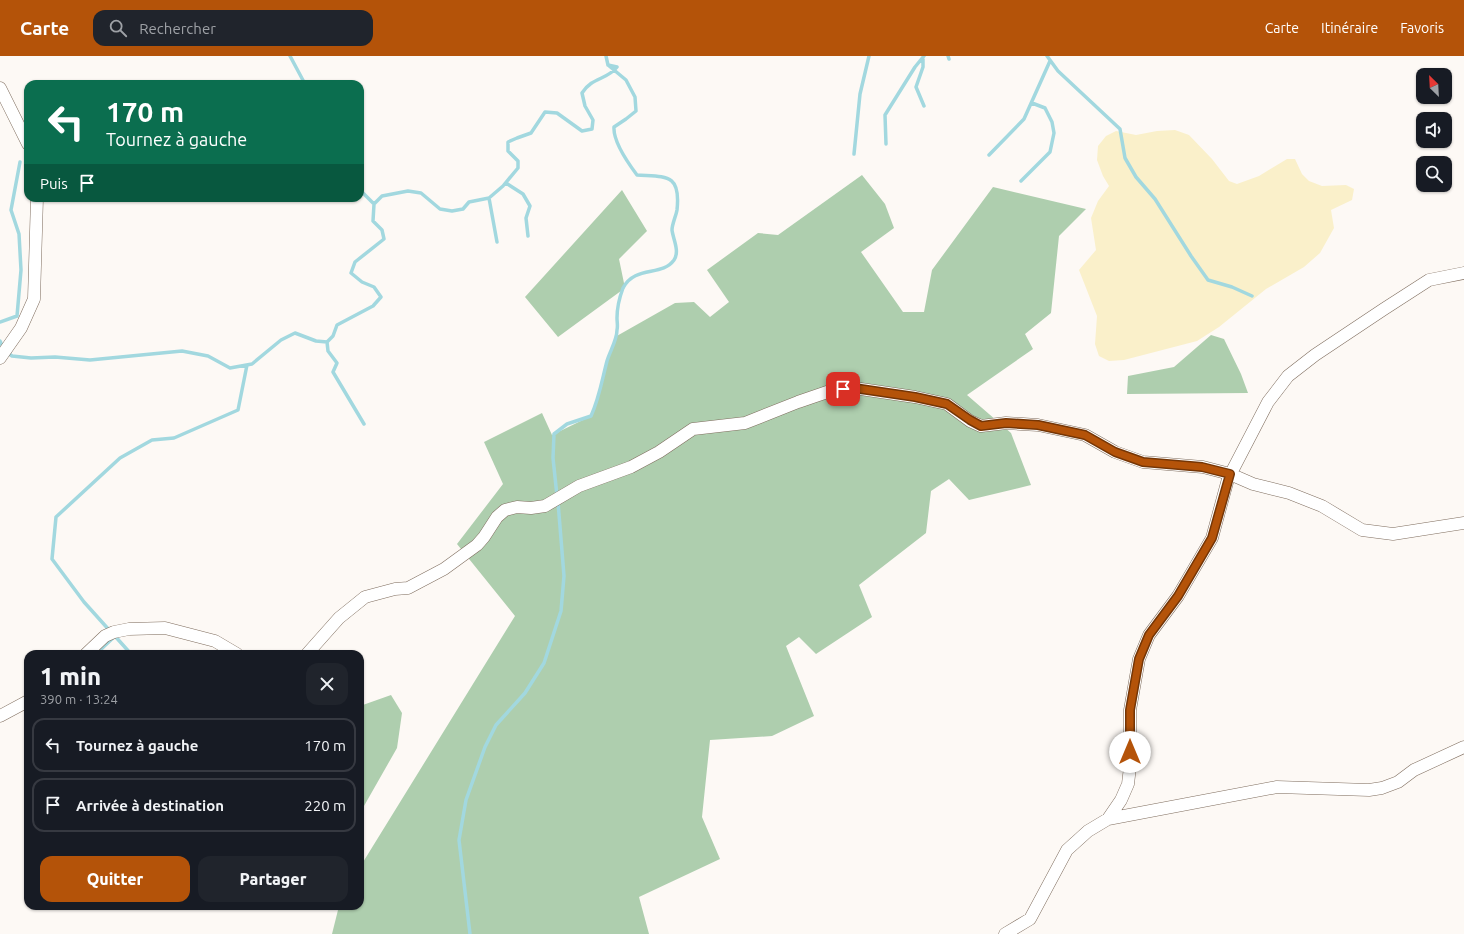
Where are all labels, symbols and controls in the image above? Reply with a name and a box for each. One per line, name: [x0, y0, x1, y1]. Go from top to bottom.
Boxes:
search box: [93, 10, 373, 46]
text: Carte: [20, 17, 69, 39]
icon: search: [107, 17, 129, 39]
text: Rechercher: [139, 20, 216, 37]
text: Carte: [1265, 20, 1299, 36]
text: Itinéraire: [1321, 20, 1378, 36]
text: Favoris: [1400, 20, 1444, 36]
north arrow: [1416, 68, 1452, 104]
map controls: [1416, 68, 1452, 192]
icon: left: [40, 96, 92, 148]
text: 170 m: [106, 96, 184, 127]
button: sound: [1416, 112, 1452, 148]
text: Tournez à gauche: [106, 129, 247, 149]
button: search: [1416, 156, 1452, 192]
icon: arrive: [76, 172, 98, 194]
text: Puis: [40, 175, 68, 192]
pin: [826, 372, 860, 406]
icon: arrive: [832, 378, 854, 400]
text: 1 min: [40, 663, 101, 690]
button: close: [306, 663, 348, 705]
text: 390 m · 13:24: [40, 692, 118, 706]
position arrow: [1109, 731, 1151, 773]
icon: left: [42, 734, 64, 756]
text: Tournez à gauche: [76, 737, 199, 754]
text: 170 m: [304, 737, 346, 754]
icon: arrive: [42, 794, 64, 816]
text: Arrivée à destination: [76, 797, 224, 814]
text: 220 m: [304, 797, 346, 814]
button: Quitter: [40, 856, 190, 902]
button: Partager: [198, 856, 348, 902]

